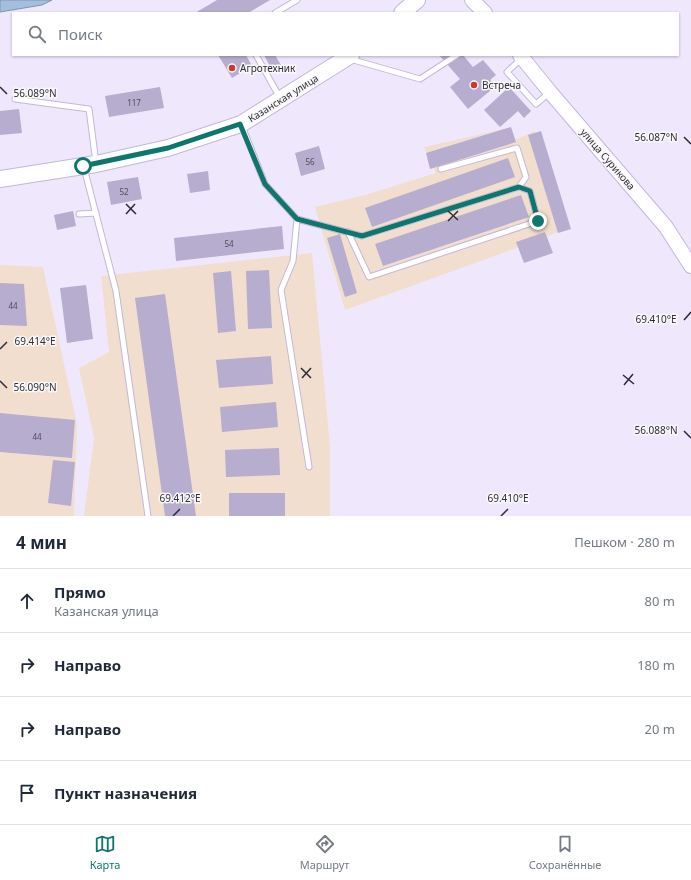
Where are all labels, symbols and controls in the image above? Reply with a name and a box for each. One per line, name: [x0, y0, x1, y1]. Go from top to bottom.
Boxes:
search box: [12, 12, 679, 56]
icon: search: [26, 23, 48, 45]
text: Поиск: [58, 24, 103, 44]
place label: Агротехник: [240, 61, 296, 75]
marker: Агротехник: [227, 63, 237, 73]
street label: Казанская улица: [245, 71, 321, 125]
place label: Встреча: [482, 78, 521, 92]
marker: Встреча: [469, 80, 479, 90]
text: 56.089°N: [13, 86, 57, 100]
house number: 117: [127, 97, 141, 108]
street label: улица Сурикова: [577, 125, 639, 193]
text: 56.087°N: [634, 130, 678, 144]
house number: 56: [305, 156, 315, 167]
route start: [74, 157, 92, 175]
house number: 52: [119, 186, 129, 197]
route end: [529, 212, 547, 230]
house number: 54: [224, 238, 234, 249]
house number: 44: [8, 300, 18, 311]
text: 69.410°E: [635, 312, 677, 326]
text: 69.414°E: [14, 334, 56, 348]
text: 56.090°N: [13, 380, 57, 394]
text: 56.088°N: [634, 423, 678, 437]
house number: 44: [32, 431, 42, 442]
text: 69.412°E: [159, 491, 201, 505]
text: 69.410°E: [487, 491, 529, 505]
text: 4 мин: [16, 531, 67, 554]
text: Пешком · 280 m: [574, 533, 675, 551]
text: Прямо: [54, 582, 106, 602]
icon: ahead: [16, 590, 38, 612]
text: 80 m: [645, 592, 675, 610]
text: Казанская улица: [54, 602, 159, 620]
icon: right: [16, 654, 38, 676]
text: Направо: [54, 655, 121, 675]
text: 180 m: [637, 656, 675, 674]
icon: right: [16, 718, 38, 740]
text: Направо: [54, 719, 121, 739]
text: 20 m: [645, 720, 675, 738]
icon: arrive: [16, 782, 38, 804]
text: Пункт назначения: [54, 783, 197, 803]
tab: Карта: [90, 833, 120, 872]
tab: Маршрут: [300, 833, 349, 872]
tab: Сохранённые: [529, 833, 601, 872]

